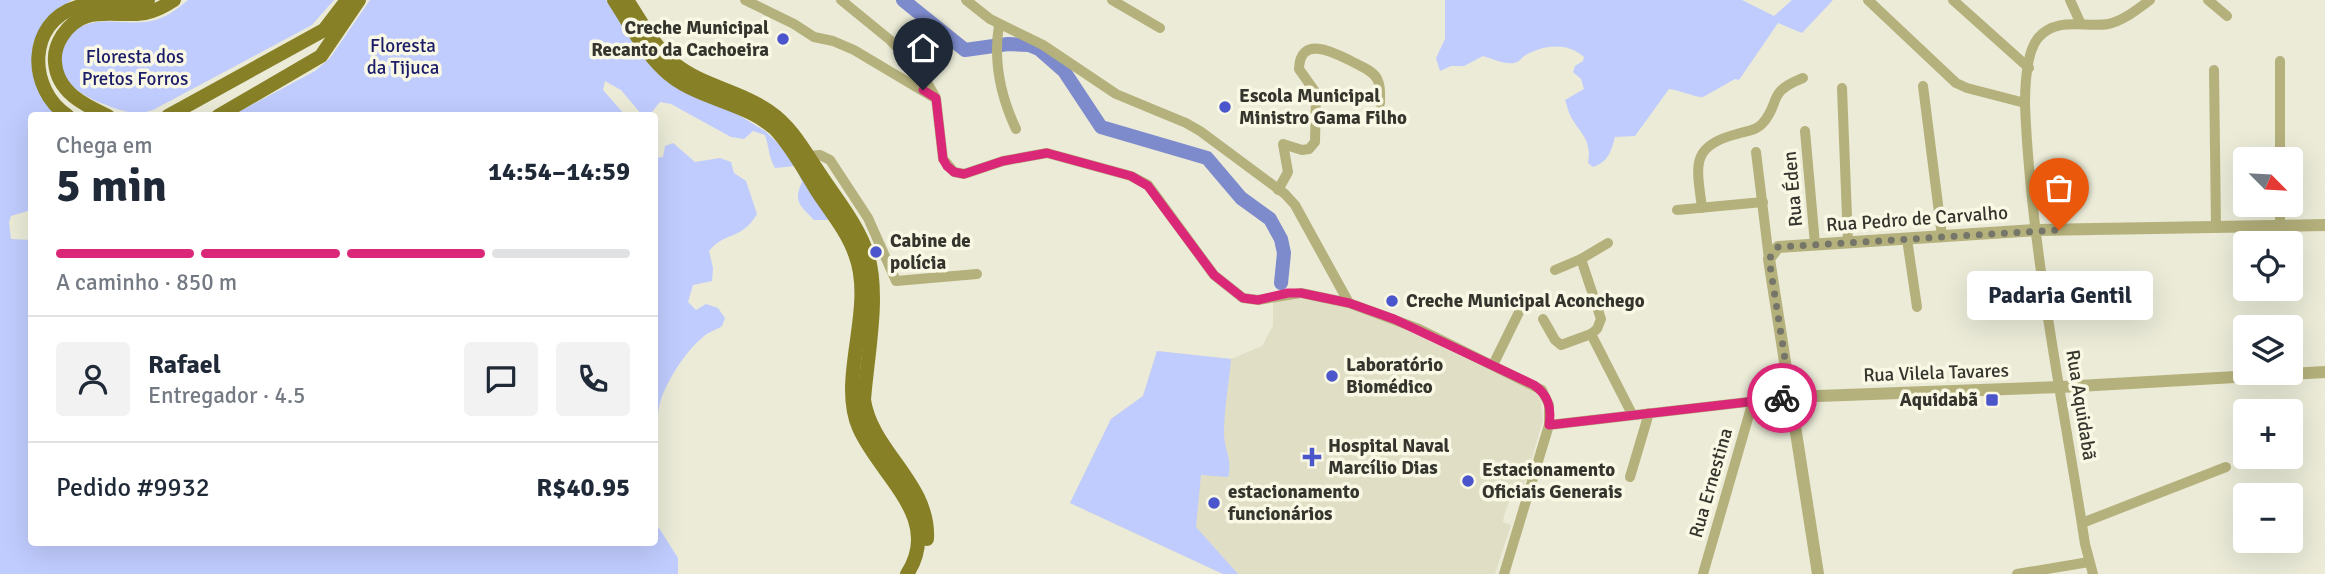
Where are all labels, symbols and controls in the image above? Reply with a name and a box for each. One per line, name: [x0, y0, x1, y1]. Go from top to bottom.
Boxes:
place label: Creche Municipal Recanto da Cachoeira: [591, 16, 769, 62]
pin: [893, 18, 953, 90]
icon: home: [904, 29, 942, 67]
marker: Creche Municipal Recanto da Cachoeira: [775, 31, 791, 47]
park label: Floresta da Tijuca: [367, 34, 439, 80]
park label: Floresta dos Pretos Forros: [82, 45, 188, 91]
place label: Escola Municipal Ministro Gama Filho: [1239, 84, 1407, 130]
marker: Escola Municipal Ministro Gama Filho: [1217, 99, 1233, 115]
text: Chega em: [56, 131, 153, 160]
north arrow: [2233, 147, 2303, 217]
map controls: [2233, 147, 2303, 553]
street label: Rua Éden: [1778, 150, 1808, 228]
text: 14:54–14:59: [488, 156, 630, 188]
text: 5 min: [56, 158, 167, 214]
pin: [2029, 158, 2089, 230]
icon: bag: [2040, 169, 2078, 207]
street label: Rua Pedro de Carvalho: [1825, 201, 2009, 237]
place label: Cabine de polícia: [890, 229, 971, 275]
button: locate: [2233, 231, 2303, 301]
marker: Cabine de polícia: [868, 244, 884, 260]
text: A caminho · 850 m: [56, 268, 237, 297]
callout: Padaria Gentil: [1966, 272, 2152, 321]
text: Padaria Gentil: [1988, 281, 2132, 310]
place label: Creche Municipal Aconchego: [1406, 289, 1645, 313]
marker: Creche Municipal Aconchego: [1384, 293, 1400, 309]
button: layers: [2233, 315, 2303, 385]
button: person: [56, 342, 130, 416]
button: chat: [464, 342, 538, 416]
button: phone: [556, 342, 630, 416]
street label: Rua Aquidabã: [2060, 348, 2102, 462]
text: Rafael: [148, 349, 221, 381]
place label: Laboratório Biomédico: [1346, 353, 1443, 399]
street label: Rua Vilela Tavares: [1863, 358, 2009, 388]
courier: [1747, 363, 1817, 433]
marker: Laboratório Biomédico: [1324, 368, 1340, 384]
icon: bike: [1763, 379, 1801, 417]
text: Entregador · 4.5: [148, 381, 306, 410]
place label: Aquidabã: [1900, 388, 1978, 412]
marker: Aquidabã: [1984, 392, 2000, 408]
button: +: [2233, 399, 2303, 469]
street label: Rua Ernestina: [1684, 425, 1738, 541]
place label: Hospital Naval Marcílio Dias: [1328, 434, 1450, 480]
marker: Hospital Naval Marcílio Dias: [1302, 447, 1322, 467]
place label: Estacionamento Oficiais Generais: [1482, 458, 1622, 504]
text: Pedido #9932: [56, 472, 210, 504]
text: R$40.95: [536, 472, 630, 504]
marker: Estacionamento Oficiais Generais: [1460, 473, 1476, 489]
place label: estacionamento funcionários: [1227, 480, 1360, 526]
button: −: [2233, 483, 2303, 553]
marker: estacionamento funcionários: [1206, 495, 1222, 511]

